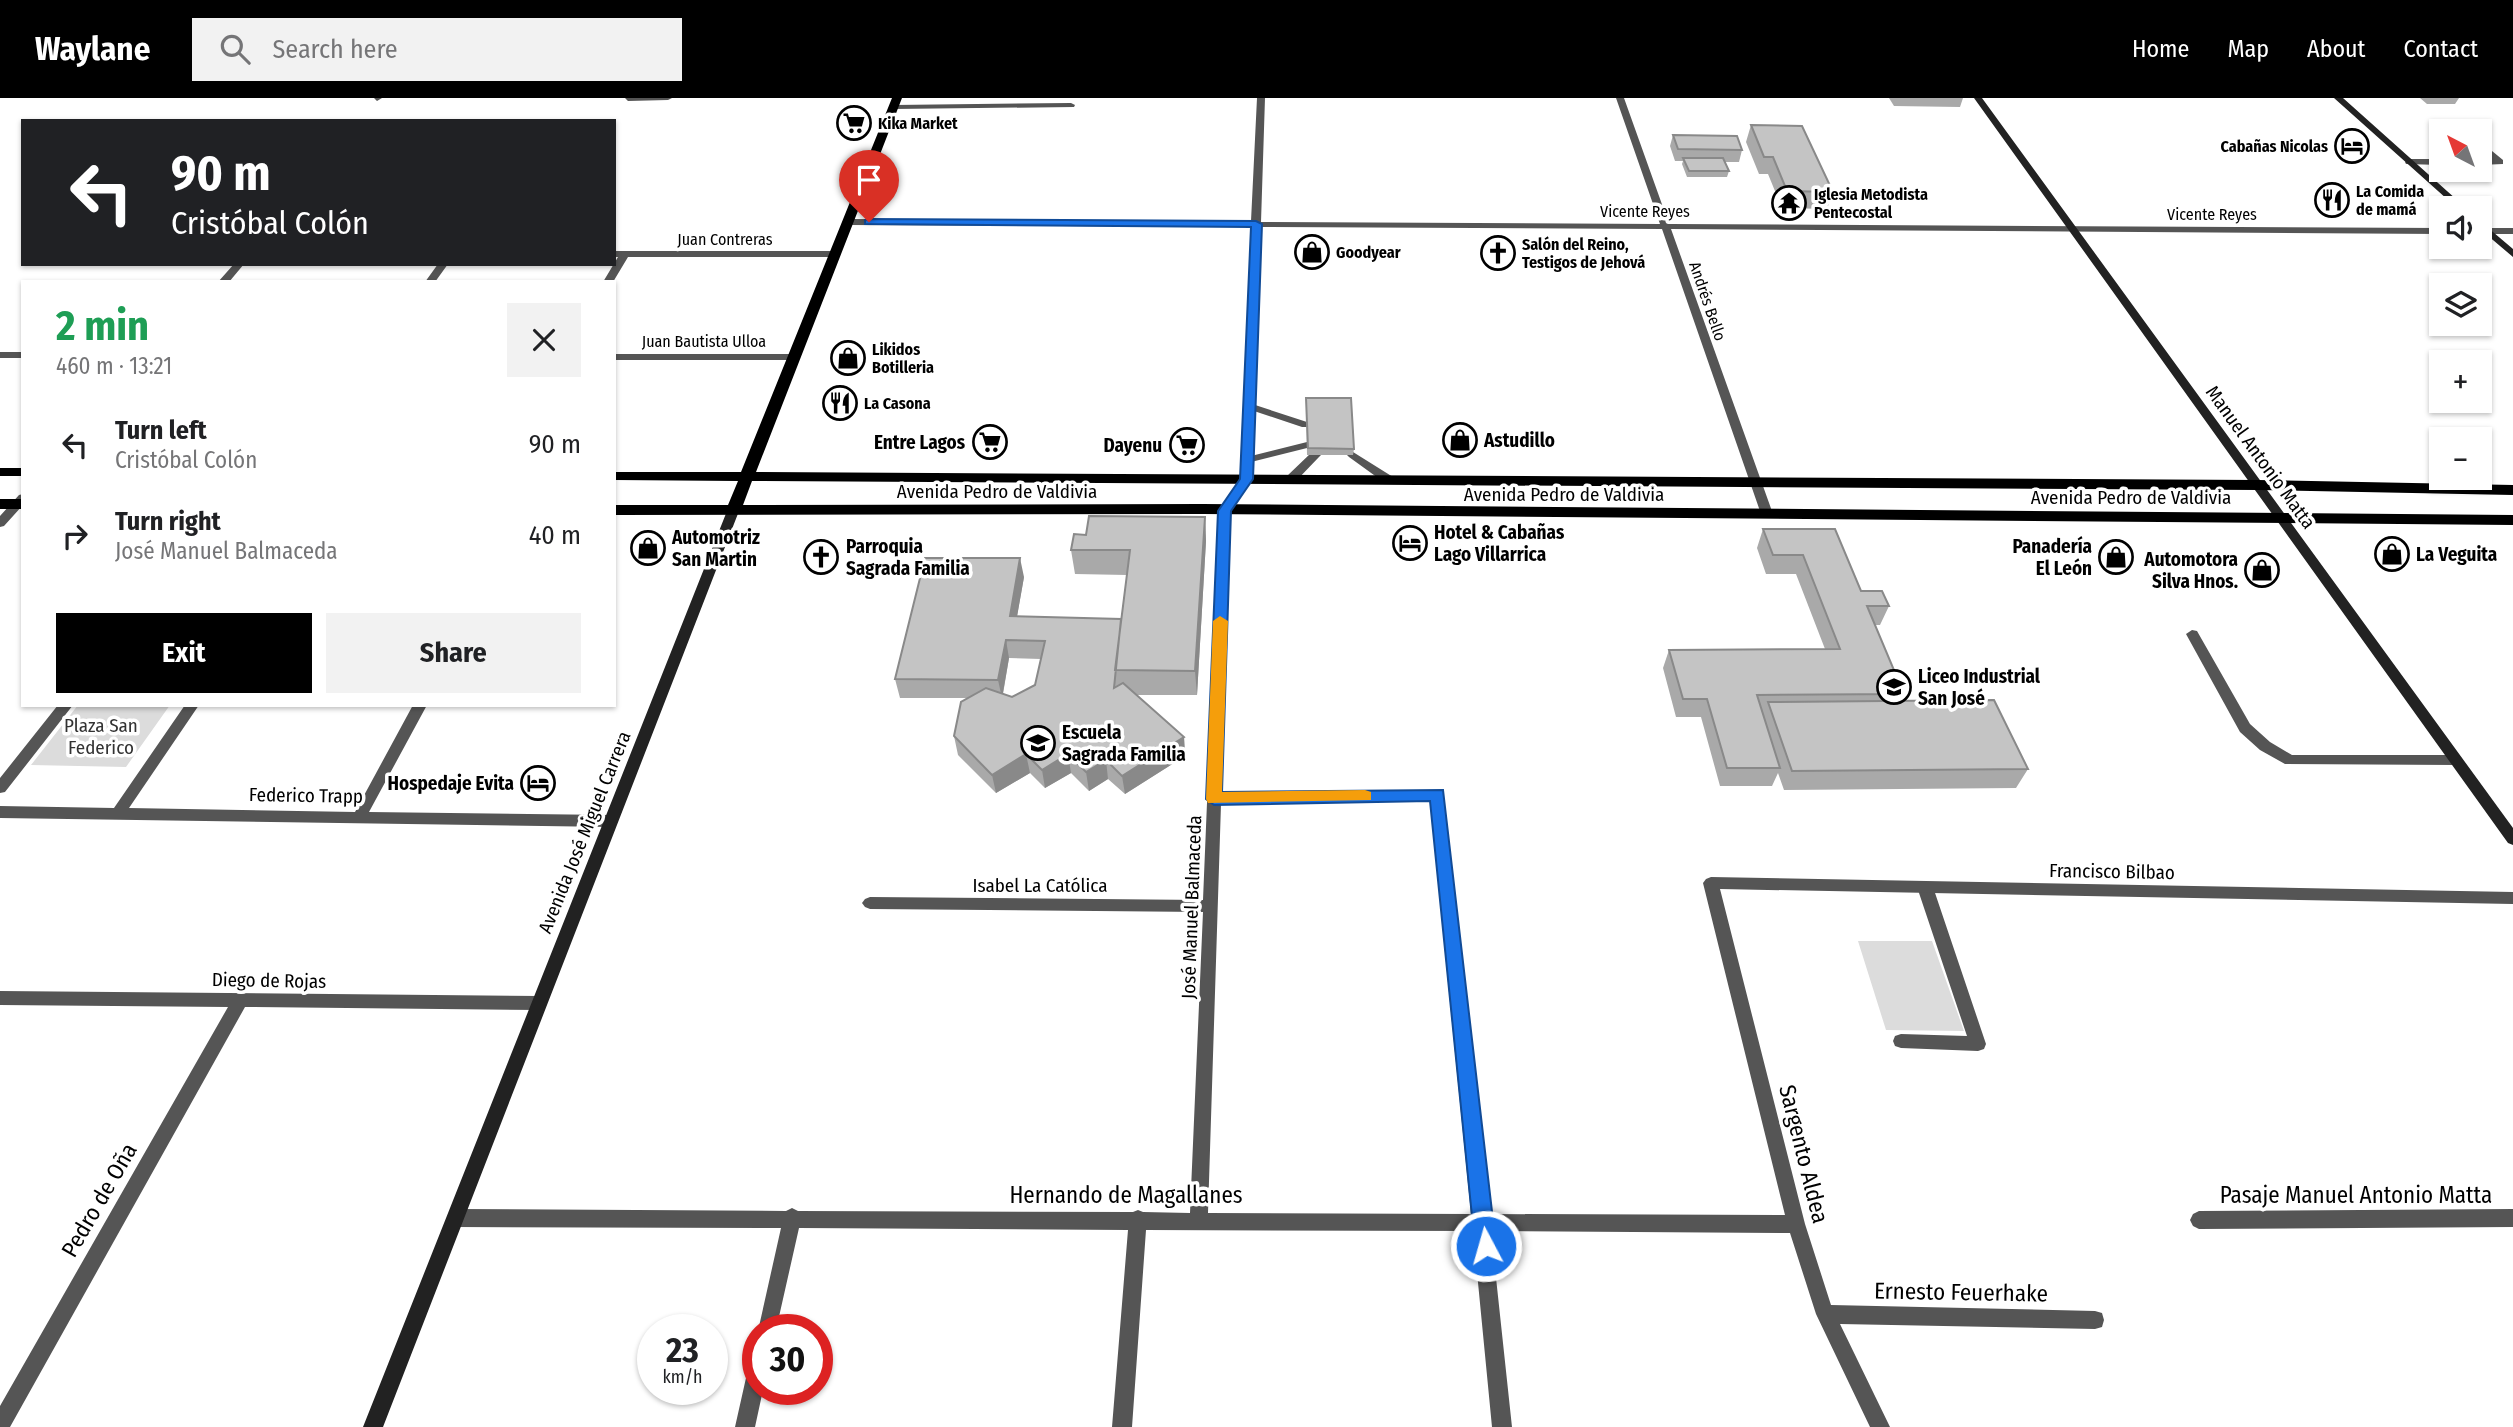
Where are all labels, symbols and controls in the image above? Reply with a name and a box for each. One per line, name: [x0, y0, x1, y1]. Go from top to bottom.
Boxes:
search box: [192, 18, 682, 81]
text: Waylane: [35, 29, 150, 69]
icon: search: [216, 30, 254, 68]
text: Search here: [272, 34, 398, 65]
text: Home: [2132, 35, 2189, 63]
text: Map: [2227, 35, 2269, 63]
text: About: [2307, 35, 2365, 63]
text: Contact: [2403, 35, 2478, 63]
supermarket icon: Kika Market: [835, 104, 873, 142]
place label: Kika Market: [878, 114, 958, 133]
north arrow: [2429, 119, 2492, 182]
map controls: [2429, 119, 2492, 490]
hotel icon: Cabañas Nicolas: [2333, 127, 2371, 165]
place label: Cabañas Nicolas: [2221, 137, 2328, 156]
text: 90 m: [171, 144, 271, 203]
icon: left: [56, 147, 147, 238]
pin: [839, 150, 899, 222]
icon: arrive: [850, 161, 888, 199]
restaurant icon: La Comida de mamá: [2313, 181, 2351, 219]
place label: La Comida de mamá: [2356, 182, 2424, 219]
temple icon: Iglesia Metodista Pentecostal: [1770, 184, 1808, 222]
place label: Iglesia Metodista Pentecostal: [1814, 185, 1928, 222]
button: sound: [2429, 196, 2492, 259]
street label: Vicente Reyes: [1600, 202, 1690, 221]
text: Cristóbal Colón: [171, 204, 369, 242]
street label: Vicente Reyes: [2167, 205, 2257, 224]
street label: Juan Contreras: [677, 230, 773, 249]
shop icon: Goodyear: [1293, 233, 1331, 271]
church icon: Salón del Reino, Testigos de Jehová: [1479, 234, 1517, 272]
place label: Salón del Reino, Testigos de Jehová: [1522, 235, 1645, 272]
place label: Goodyear: [1336, 243, 1401, 262]
street label: Andrés Bello: [1685, 259, 1730, 343]
button: layers: [2429, 273, 2492, 336]
text: 2 min: [56, 301, 149, 351]
button: close: [507, 303, 581, 377]
street label: Juan Bautista Ulloa: [642, 332, 766, 351]
shop icon: Likidos Botilleria: [829, 339, 867, 377]
place label: Likidos Botilleria: [872, 340, 934, 377]
button: +: [2429, 350, 2492, 413]
text: 460 m · 13:21: [56, 352, 172, 380]
street label: Manuel Antonio Matta: [2201, 381, 2320, 533]
restaurant icon: La Casona: [821, 384, 859, 422]
place label: La Casona: [864, 394, 931, 413]
text: Turn left: [115, 415, 207, 446]
shop icon: Astudillo: [1441, 421, 1479, 459]
supermarket icon: Entre Lagos: [971, 423, 1009, 461]
icon: left: [56, 426, 94, 464]
supermarket icon: Dayenu: [1168, 426, 1206, 464]
button: −: [2429, 427, 2492, 490]
text: 90 m: [529, 429, 581, 460]
place label: Astudillo: [1483, 429, 1555, 452]
place label: Entre Lagos: [874, 431, 966, 454]
place label: Dayenu: [1103, 434, 1162, 457]
text: Cristóbal Colón: [115, 446, 257, 474]
street label: Avenida Pedro de Valdivia: [897, 480, 1097, 503]
street label: Avenida Pedro de Valdivia: [1464, 483, 1664, 506]
street label: Avenida Pedro de Valdivia: [2031, 486, 2231, 509]
text: Turn right: [115, 506, 221, 537]
icon: right: [56, 517, 94, 555]
text: 40 m: [529, 520, 581, 551]
place label: Hotel & Cabañas Lago Villarrica: [1434, 521, 1565, 566]
hotel icon: Hotel & Cabañas Lago Villarrica: [1391, 524, 1429, 562]
place label: Automotriz San Martin: [671, 526, 760, 571]
shop icon: Automotriz San Martin: [629, 529, 667, 567]
place label: Parroquia Sagrada Familia: [846, 535, 970, 580]
place label: Panadería El León: [2012, 535, 2092, 580]
shop icon: La Veguita: [2373, 535, 2411, 573]
text: José Manuel Balmaceda: [115, 537, 338, 565]
church icon: Parroquia Sagrada Familia: [802, 538, 840, 576]
shop icon: Panadería El León: [2097, 538, 2135, 576]
place label: La Veguita: [2416, 543, 2497, 566]
place label: Automotora Silva Hnos.: [2143, 548, 2238, 593]
shop icon: Automotora Silva Hnos.: [2243, 551, 2281, 589]
button: Exit: [56, 613, 312, 693]
button: Share: [326, 613, 581, 693]
place label: Liceo Industrial San José: [1918, 665, 2041, 710]
school or university icon: Liceo Industrial San José: [1875, 668, 1913, 706]
park label: Plaza San Federico: [64, 714, 138, 759]
place label: Escuela Sagrada Familia: [1062, 721, 1186, 766]
school or university icon: Escuela Sagrada Familia: [1019, 724, 1057, 762]
street label: Avenida José Miguel Carrera: [533, 728, 636, 937]
hotel icon: Hospedaje Evita: [519, 764, 557, 802]
place label: Hospedaje Evita: [388, 772, 514, 795]
street label: Federico Trapp: [249, 783, 363, 808]
street label: José Manuel Balmaceda: [1177, 815, 1206, 999]
street label: Francisco Bilbao: [2049, 859, 2175, 884]
street label: Isabel La Católica: [972, 874, 1108, 897]
street label: Diego de Rojas: [212, 968, 326, 993]
street label: Sargento Aldea: [1773, 1082, 1835, 1226]
street label: Pedro de Oña: [55, 1138, 143, 1262]
street label: Hernando de Magallanes: [1009, 1181, 1243, 1209]
street label: Pasaje Manuel Antonio Matta: [2220, 1181, 2492, 1209]
position arrow: [1449, 1209, 1523, 1283]
street label: Ernesto Feuerhake: [1874, 1276, 2048, 1308]
speed limit sign: 30: [742, 1314, 833, 1405]
text: 23: [666, 1329, 699, 1371]
text: km/h: [662, 1366, 703, 1388]

